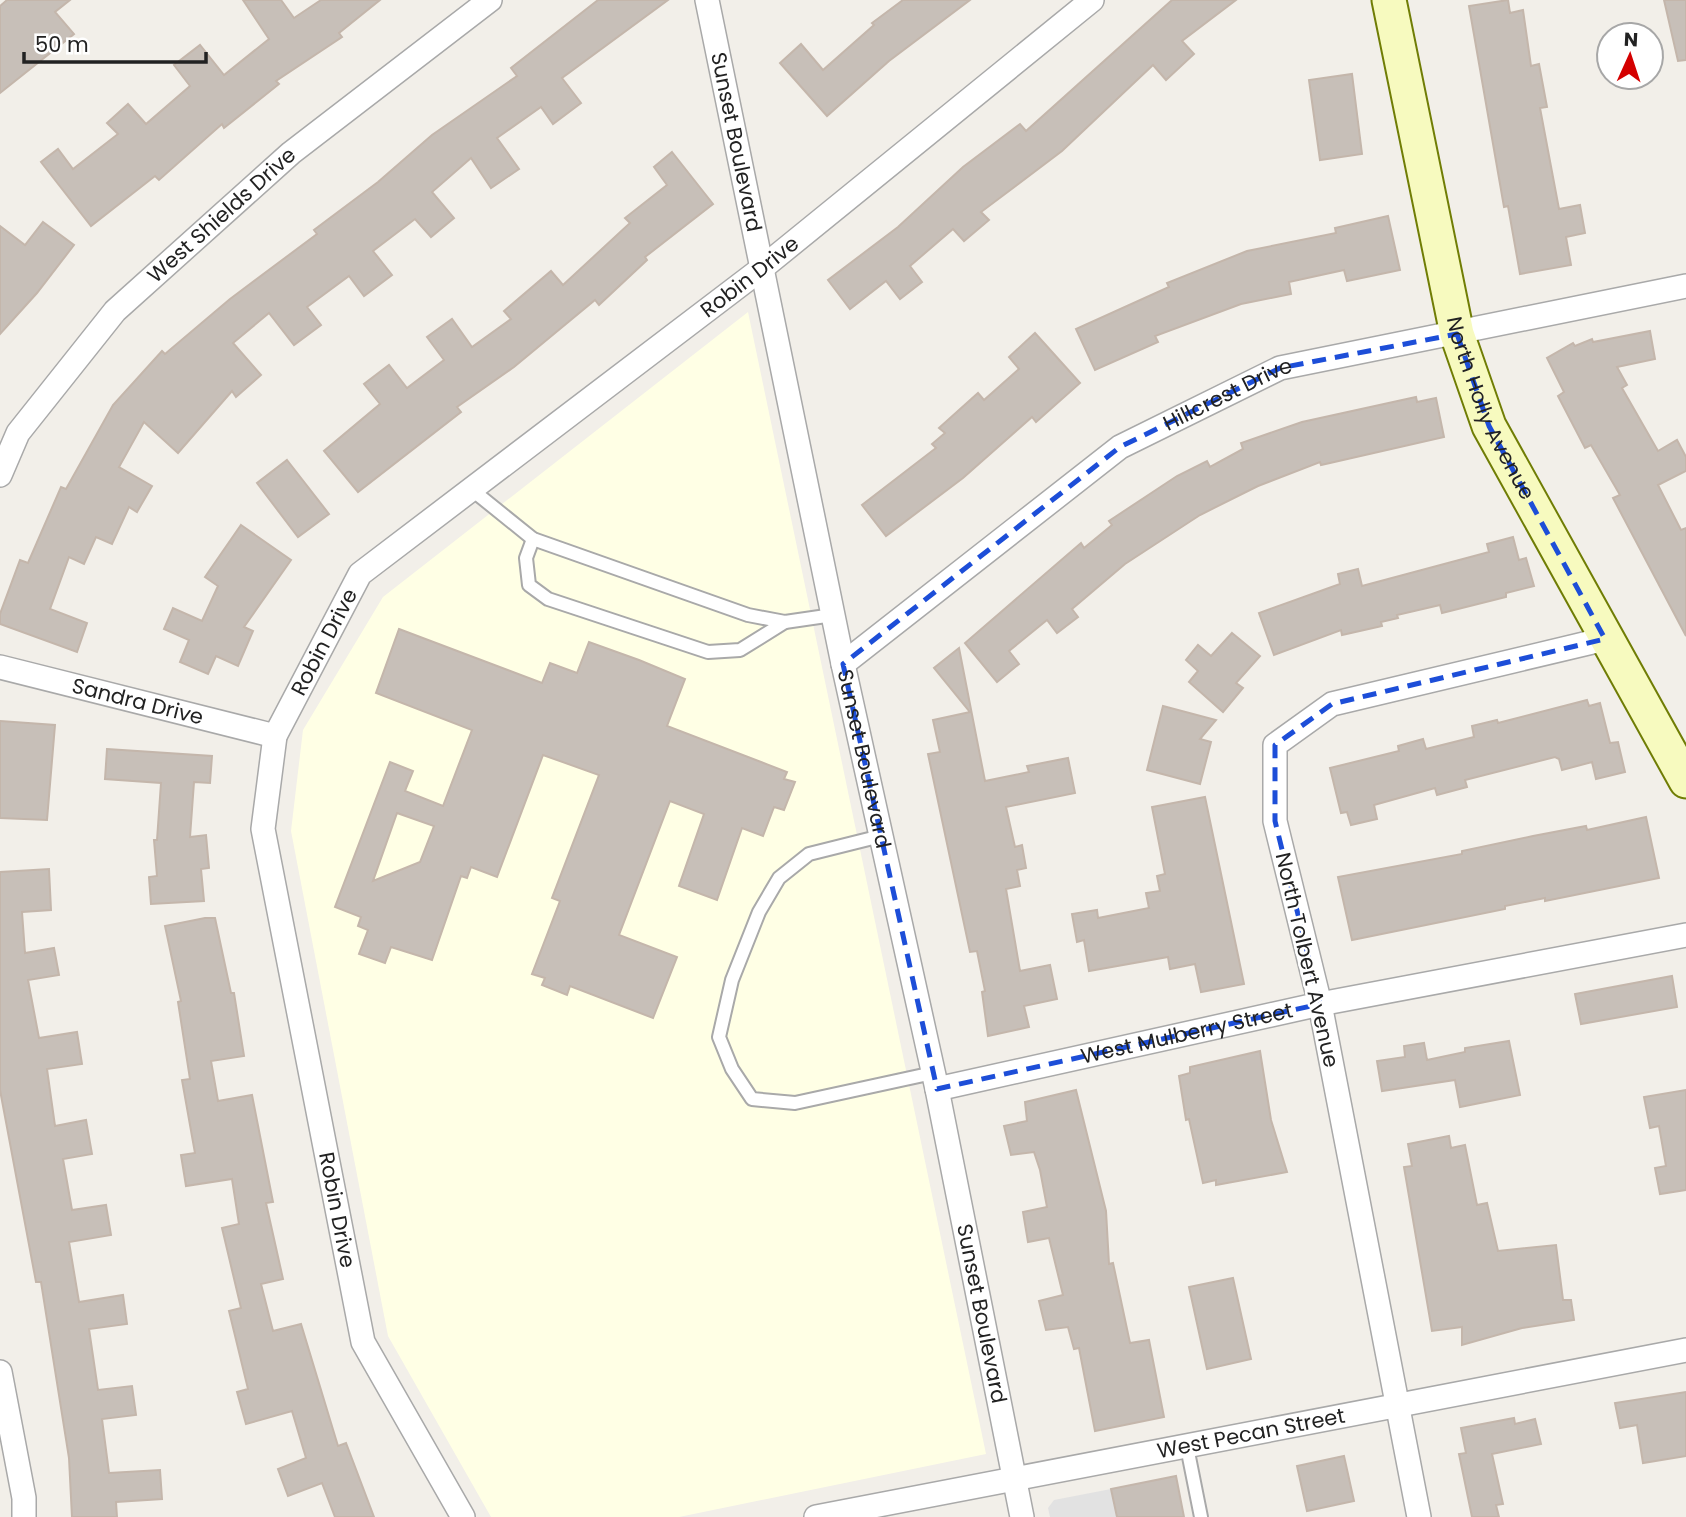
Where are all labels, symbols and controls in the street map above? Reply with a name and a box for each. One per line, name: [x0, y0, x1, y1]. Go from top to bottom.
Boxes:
scale bar: [24, 21, 206, 65]
north arrow: [1595, 21, 1665, 91]
text: N: [1623, 26, 1639, 53]
text: 50 m: [35, 30, 89, 59]
street label: Sunset Boulevard: [704, 50, 769, 234]
street label: West Shields Drive: [141, 140, 302, 289]
street label: Robin Drive: [694, 229, 805, 324]
street label: North Holly Avenue: [1440, 314, 1542, 505]
street label: Hillcrest Drive: [1158, 351, 1295, 437]
street label: Robin Drive: [284, 583, 364, 701]
street label: Sunset Boulevard: [831, 667, 898, 851]
street label: Sandra Drive: [69, 671, 207, 732]
street label: North Tolbert Avenue: [1269, 850, 1346, 1070]
street label: West Mulberry Street: [1078, 995, 1296, 1071]
street label: Robin Drive: [312, 1150, 363, 1270]
street label: Sunset Boulevard: [950, 1221, 1014, 1406]
street label: West Pecan Street: [1155, 1401, 1347, 1465]

